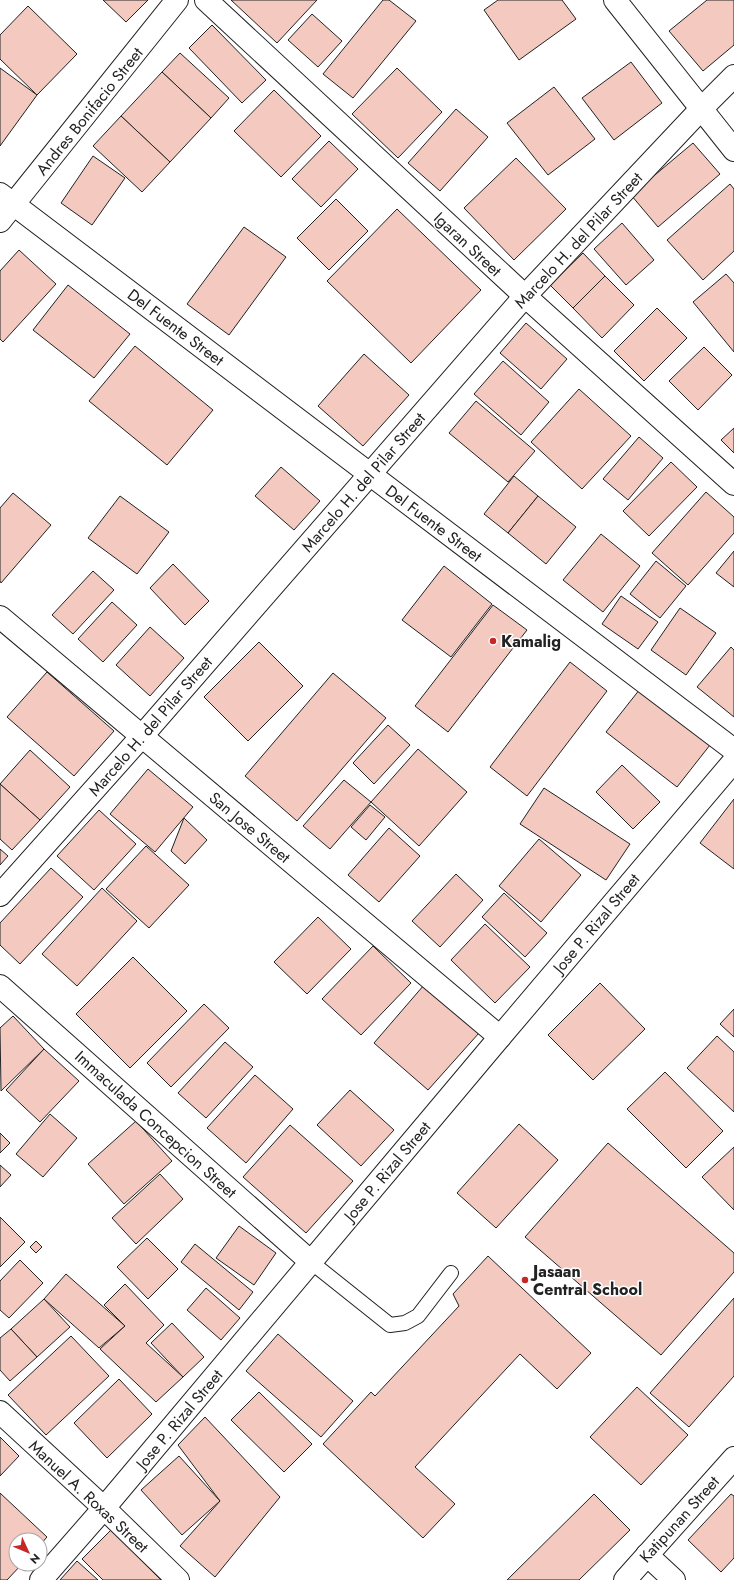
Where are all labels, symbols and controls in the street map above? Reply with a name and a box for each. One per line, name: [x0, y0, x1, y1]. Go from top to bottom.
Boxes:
street label: Andres Bonifacio Street: [30, 42, 148, 180]
street label: Marcelo H. del Pilar Street: [509, 167, 648, 314]
street label: Igaran Street: [429, 207, 507, 282]
street label: Del Fuente Street: [123, 283, 229, 371]
street label: Marcelo H. del Pilar Street: [296, 407, 431, 557]
street label: Del Fuente Street: [381, 479, 487, 567]
place label: Kamalig: [501, 630, 561, 653]
marker: Kamalig: [488, 636, 498, 646]
street label: Marcelo H. del Pilar Street: [83, 651, 218, 801]
street label: San Jose Street: [204, 786, 295, 868]
street label: Jose P. Rizal Street: [546, 868, 645, 980]
street label: Immaculada Concepcion Street: [70, 1045, 242, 1203]
street label: Jose P. Rizal Street: [337, 1116, 436, 1228]
place label: Jasaan Central School: [530, 1260, 642, 1301]
marker: Jasaan Central School: [520, 1275, 530, 1285]
street label: Jose P. Rizal Street: [129, 1364, 228, 1476]
street label: Manuel A. Roxas Street: [24, 1435, 154, 1558]
street label: Katipunan Street: [634, 1471, 725, 1568]
north arrow: [8, 1532, 48, 1572]
text: N: [26, 1550, 44, 1568]

